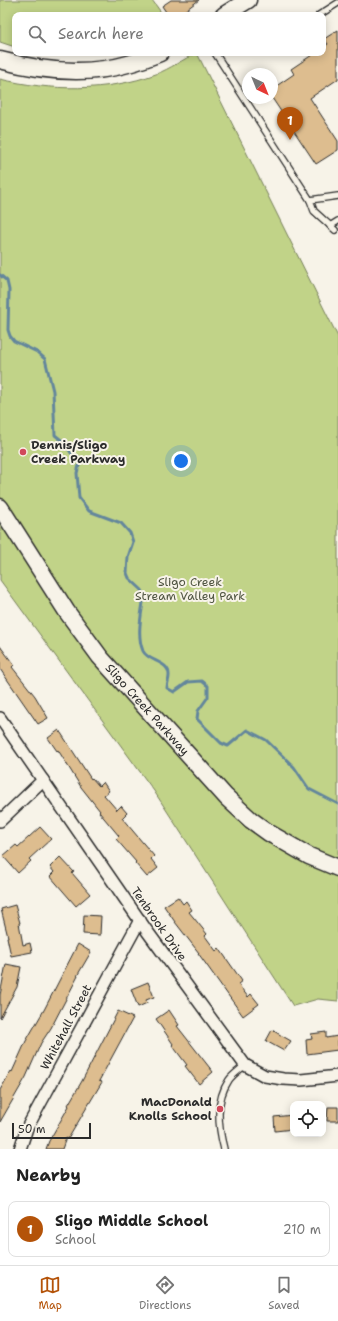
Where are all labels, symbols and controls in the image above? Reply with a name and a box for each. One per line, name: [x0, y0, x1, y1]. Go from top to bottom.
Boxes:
search box: [12, 12, 326, 56]
icon: search: [26, 23, 48, 45]
text: Search here: [58, 24, 144, 44]
north arrow: [242, 68, 278, 104]
pin: 1: [277, 107, 303, 140]
place label: Dennis/Sligo Creek Parkway: [31, 437, 125, 467]
marker: Dennis/Sligo Creek Parkway: [18, 447, 28, 457]
your location: [171, 451, 191, 471]
park label: Sligo Creek Stream Valley Park: [135, 574, 245, 604]
street label: Sligo Creek Parkway: [102, 660, 193, 759]
street label: Tenbrook Drive: [128, 884, 191, 964]
street label: Whitehall Street: [37, 981, 95, 1073]
place label: MacDonald Knolls School: [129, 1094, 212, 1124]
map controls: [290, 1101, 326, 1137]
button: locate: [290, 1101, 326, 1137]
marker: MacDonald Knolls School: [215, 1104, 225, 1114]
scale bar: [12, 1121, 91, 1140]
text: 50 m: [18, 1122, 46, 1137]
text: Nearby: [16, 1164, 81, 1186]
text: Sligo Middle School: [55, 1211, 208, 1231]
text: 1: [27, 1221, 33, 1238]
text: 210 m: [283, 1221, 321, 1238]
text: School: [55, 1231, 96, 1248]
tab: Map: [38, 1274, 62, 1313]
tab: Directions: [139, 1274, 191, 1313]
tab: Saved: [268, 1274, 300, 1313]

